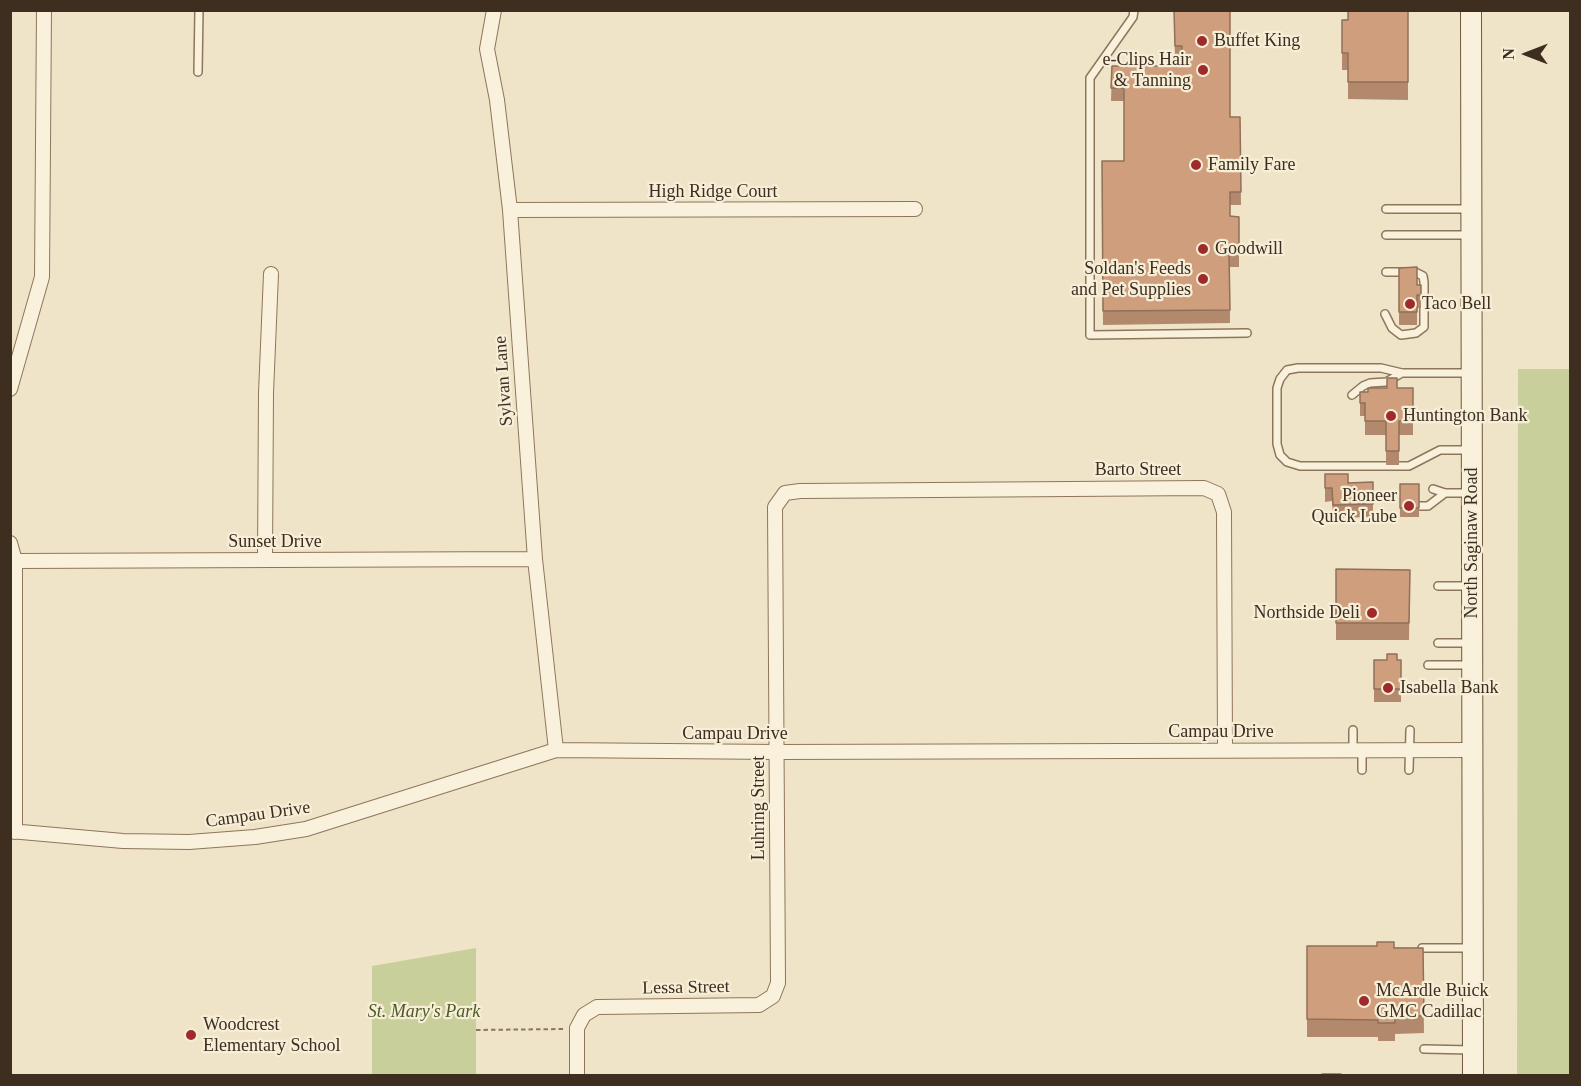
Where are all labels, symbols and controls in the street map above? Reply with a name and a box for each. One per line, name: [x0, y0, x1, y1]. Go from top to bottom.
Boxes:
north arrow: [1497, 24, 1557, 84]
place label: Buffet King: [1214, 30, 1300, 52]
marker: Buffet King: [1195, 34, 1209, 48]
text: N: [1500, 48, 1517, 60]
place label: e-Clips Hair & Tanning: [1103, 49, 1191, 92]
marker: e-Clips Hair & Tanning: [1196, 63, 1210, 77]
place label: Family Fare: [1208, 154, 1295, 176]
marker: Family Fare: [1189, 158, 1203, 172]
street label: High Ridge Court: [649, 181, 777, 203]
place label: Goodwill: [1215, 238, 1283, 260]
marker: Goodwill: [1196, 242, 1210, 256]
place label: Soldan's Feeds and Pet Supplies: [1071, 258, 1191, 300]
marker: Soldan's Feeds and Pet Supplies: [1196, 272, 1210, 286]
place label: Taco Bell: [1422, 293, 1491, 315]
marker: Taco Bell: [1403, 297, 1417, 311]
street label: Sylvan Lane: [490, 335, 518, 427]
place label: Huntington Bank: [1403, 405, 1527, 427]
marker: Huntington Bank: [1384, 409, 1398, 423]
street label: Barto Street: [1095, 459, 1181, 481]
street label: North Saginaw Road: [1461, 468, 1483, 618]
place label: Pioneer Quick Lube: [1312, 485, 1397, 528]
marker: Pioneer Quick Lube: [1402, 499, 1416, 513]
street label: Sunset Drive: [228, 531, 322, 553]
place label: Northside Deli: [1254, 602, 1360, 624]
marker: Northside Deli: [1365, 606, 1379, 620]
place label: Isabella Bank: [1400, 677, 1498, 699]
marker: Isabella Bank: [1381, 681, 1395, 695]
street label: Campau Drive: [1168, 721, 1274, 743]
street label: Campau Drive: [682, 723, 788, 745]
street label: Luhring Street: [748, 756, 770, 860]
street label: Campau Drive: [204, 797, 312, 833]
street label: Lessa Street: [642, 976, 730, 1000]
place label: McArdle Buick GMC Cadillac: [1376, 980, 1488, 1022]
marker: McArdle Buick GMC Cadillac: [1357, 994, 1371, 1008]
park label: St. Mary's Park: [368, 1001, 480, 1023]
place label: Woodcrest Elementary School: [203, 1014, 340, 1056]
marker: Woodcrest Elementary School: [184, 1028, 198, 1042]

